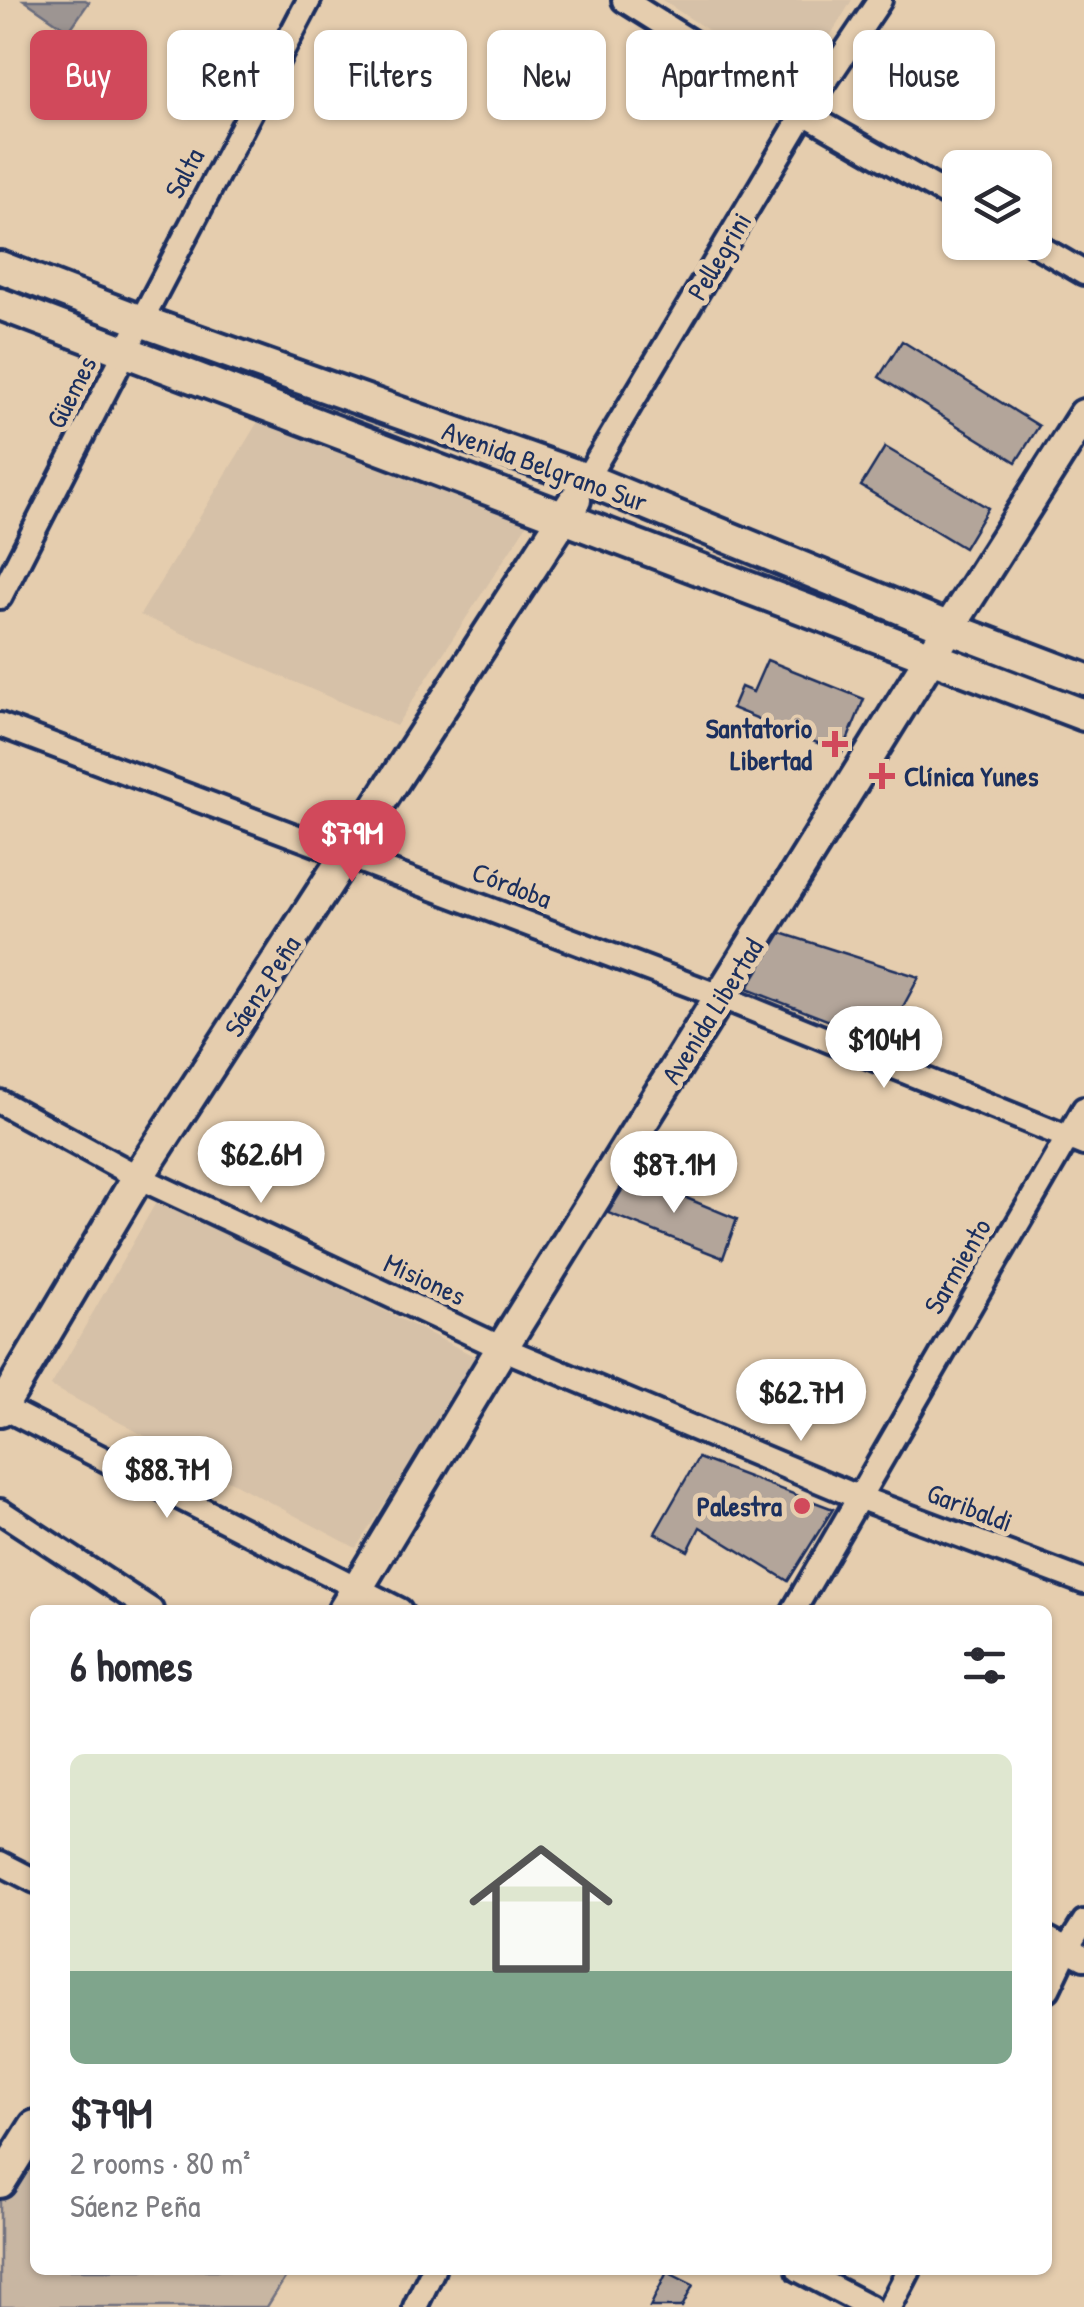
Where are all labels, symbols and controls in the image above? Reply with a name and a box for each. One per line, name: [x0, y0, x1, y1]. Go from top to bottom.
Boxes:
chip: Buy: [30, 30, 147, 120]
chip: Rent: [167, 30, 294, 120]
chip: Filters: [314, 30, 467, 120]
chip: New: [487, 30, 606, 120]
chip: Apartment: [626, 30, 833, 120]
chip: House: [853, 30, 995, 120]
street label: Salta: [155, 141, 213, 205]
map controls: [942, 150, 1052, 260]
button: layers: [942, 150, 1052, 260]
street label: Pellegrini: [678, 205, 760, 307]
street label: Güemes: [37, 349, 105, 435]
street label: Avenida Belgrano Sur: [437, 411, 653, 521]
place label: Santatorio Libertad: [706, 709, 813, 779]
marker: Santatorio Libertad: [822, 731, 848, 757]
place label: Clínica Yunes: [904, 757, 1039, 795]
marker: Clínica Yunes: [869, 763, 895, 789]
pin: $79M: [293, 800, 411, 885]
text: $79M: [321, 811, 383, 854]
street label: Córdoba: [467, 853, 557, 917]
street label: Sáenz Peña: [215, 928, 309, 1044]
street label: Avenida Libertad: [652, 931, 772, 1091]
pin: $104M: [814, 1006, 954, 1091]
text: $104M: [847, 1017, 921, 1060]
pin: $62.6M: [180, 1121, 342, 1206]
pin: $87.1M: [593, 1131, 755, 1216]
text: $62.6M: [220, 1132, 302, 1175]
text: $87.1M: [632, 1142, 716, 1185]
street label: Sarmiento: [914, 1211, 1000, 1321]
street label: Misiones: [378, 1244, 472, 1314]
pin: $62.7M: [720, 1359, 882, 1444]
text: $62.7M: [758, 1370, 844, 1413]
pin: $88.7M: [86, 1436, 248, 1521]
text: $88.7M: [124, 1447, 210, 1490]
street label: Garibaldi: [922, 1473, 1018, 1541]
place label: Palestra: [697, 1487, 782, 1525]
marker: Palestra: [791, 1495, 813, 1517]
text: 6 homes: [70, 1637, 192, 1694]
icon: filters: [957, 1638, 1012, 1693]
icon: home: [451, 1819, 631, 1999]
text: $79M: [70, 2084, 153, 2141]
text: 2 rooms · 80 m²: [70, 2141, 250, 2184]
text: Sáenz Peña: [70, 2184, 201, 2227]

